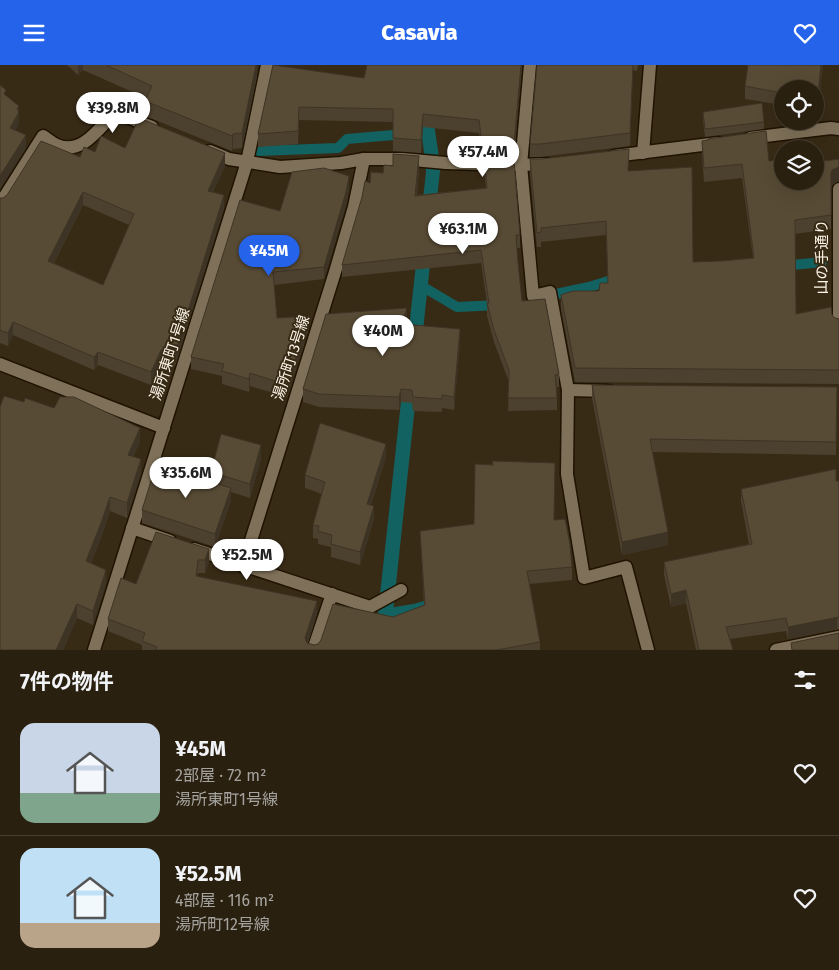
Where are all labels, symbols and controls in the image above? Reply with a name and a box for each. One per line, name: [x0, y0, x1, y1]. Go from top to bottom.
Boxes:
icon: menu: [20, 19, 48, 47]
text: Casavia: [381, 19, 458, 46]
icon: heart: [791, 19, 819, 47]
map controls: [774, 80, 824, 190]
button: locate: [774, 80, 824, 130]
pin: ¥39.8M: [72, 92, 154, 134]
text: ¥39.8M: [87, 98, 139, 117]
pin: ¥57.4M: [442, 135, 524, 178]
button: layers: [774, 140, 824, 190]
text: ¥57.4M: [458, 142, 508, 161]
pin: ¥63.1M: [422, 213, 504, 255]
text: ¥63.1M: [439, 219, 487, 238]
street label: 山の手通り: [813, 219, 831, 295]
pin: ¥45M: [239, 235, 299, 277]
text: ¥45M: [250, 241, 288, 260]
street label: 湯所東町1号線: [147, 305, 193, 403]
street label: 湯所町13号線: [269, 313, 313, 403]
pin: ¥40M: [353, 315, 413, 357]
text: ¥40M: [363, 321, 403, 340]
pin: ¥35.6M: [145, 457, 227, 499]
text: ¥35.6M: [160, 463, 212, 482]
pin: ¥52.5M: [206, 539, 288, 581]
text: ¥52.5M: [222, 545, 272, 564]
icon: filters: [791, 666, 819, 694]
text: 7件の物件: [20, 669, 114, 695]
text: ¥45M: [175, 736, 226, 762]
icon: home: [60, 743, 120, 803]
icon: heart: [791, 759, 819, 787]
text: 2部屋 · 72 m²: [175, 766, 266, 785]
text: 湯所東町1号線: [175, 790, 278, 809]
text: ¥52.5M: [175, 861, 242, 887]
icon: home: [60, 868, 120, 928]
icon: heart: [791, 884, 819, 912]
text: 4部屋 · 116 m²: [175, 891, 274, 910]
text: 湯所町12号線: [175, 915, 270, 934]

